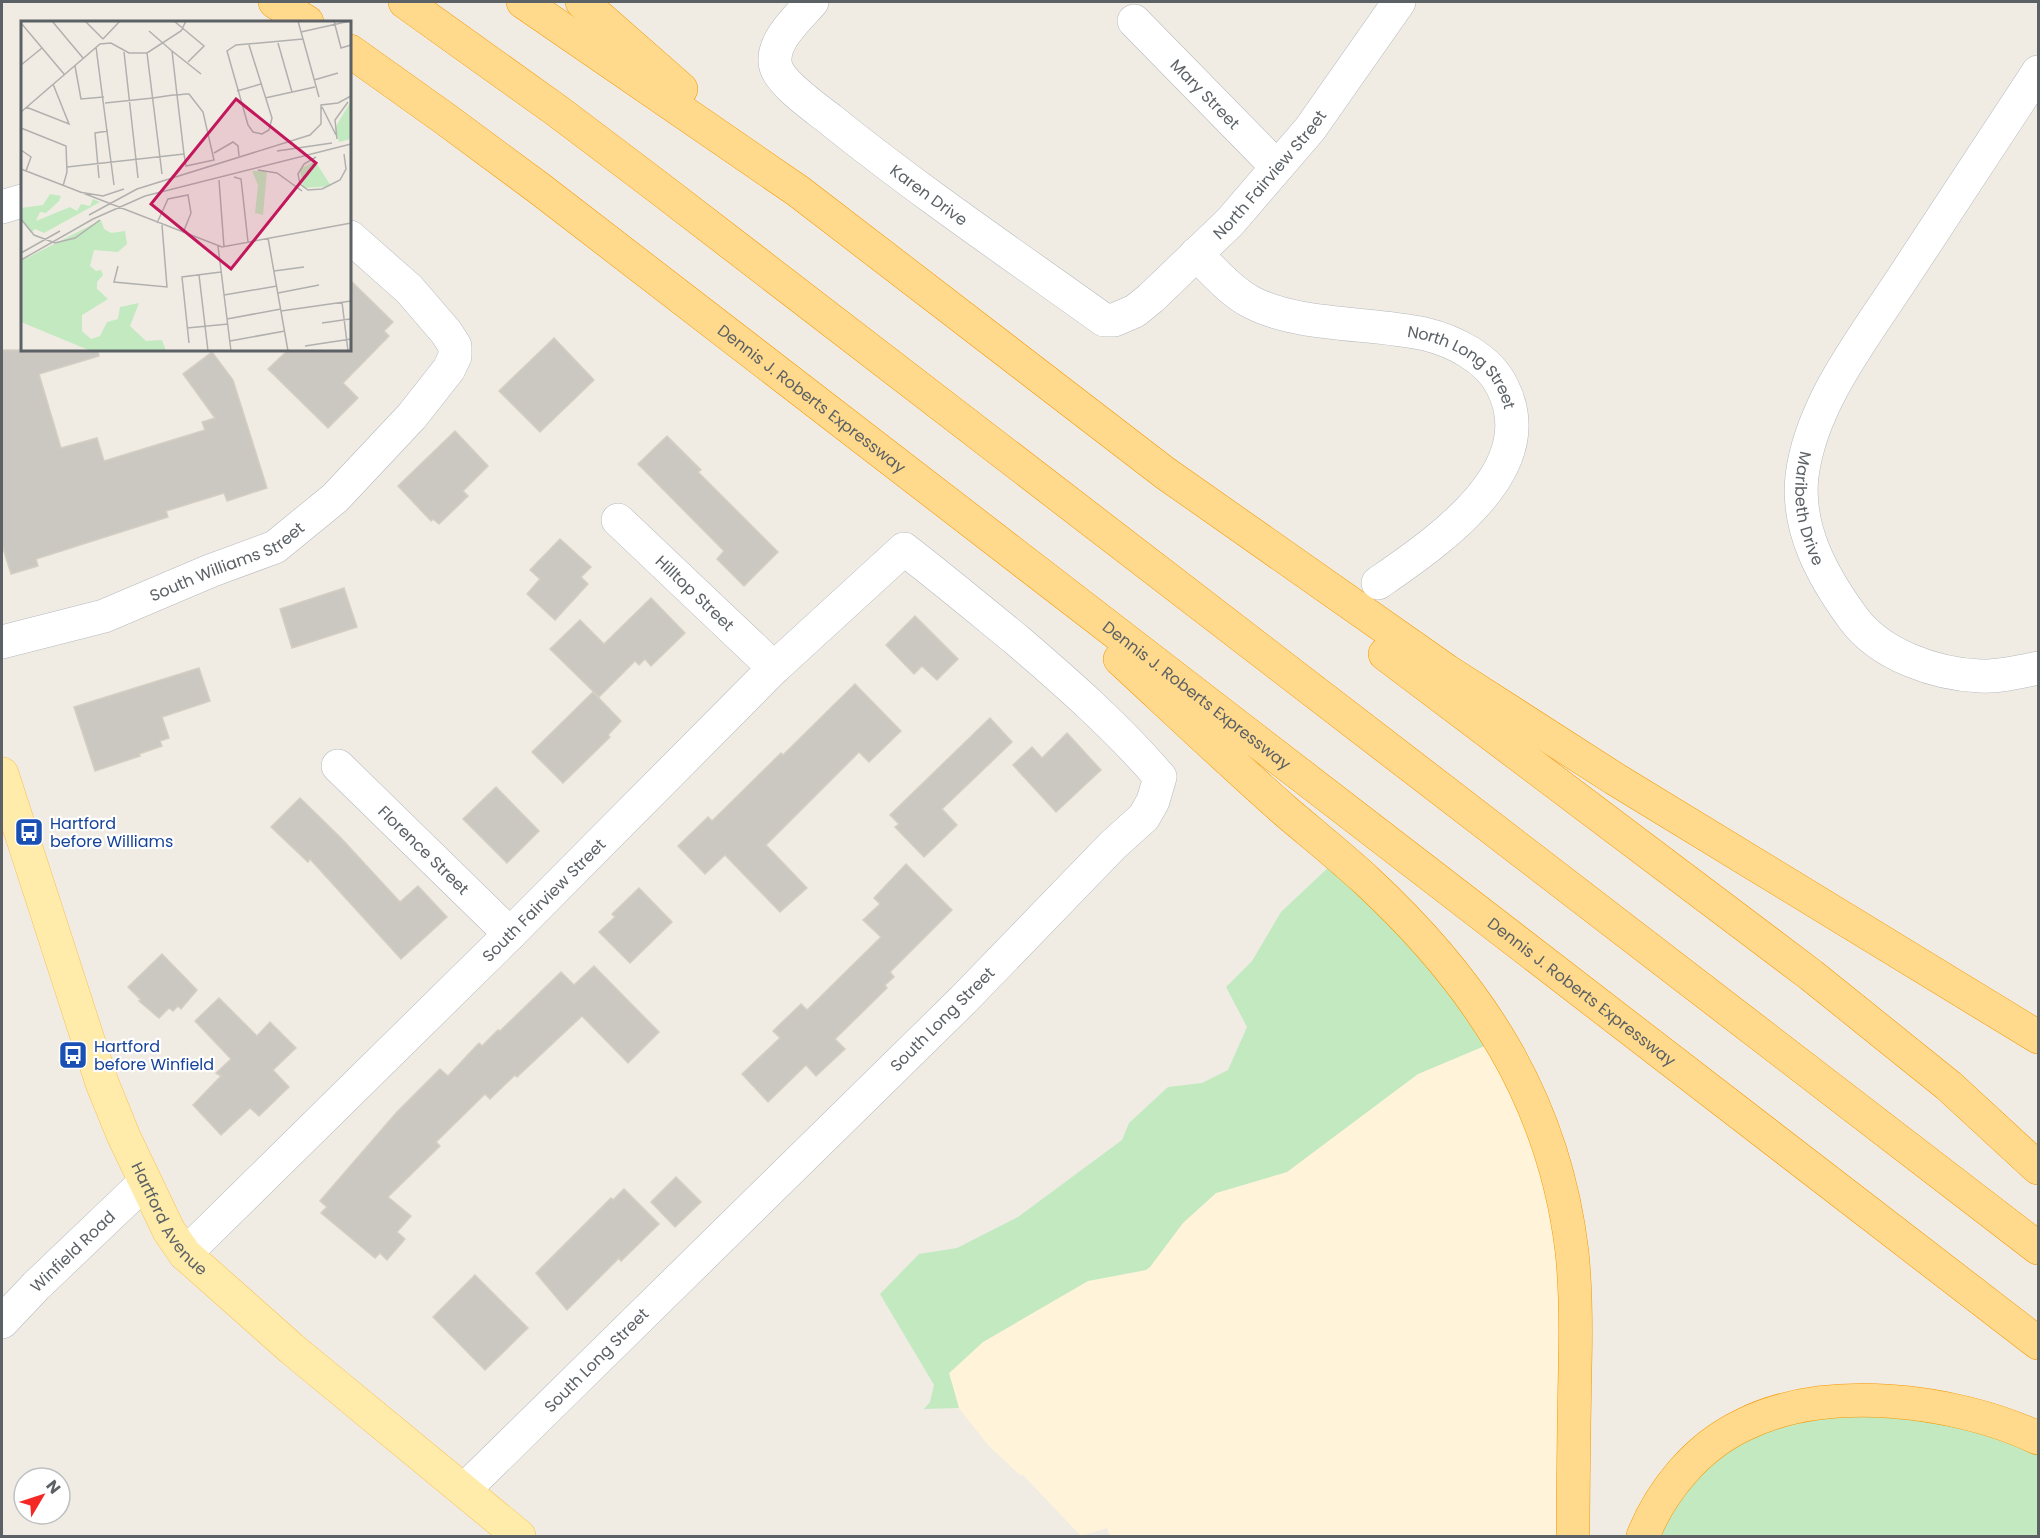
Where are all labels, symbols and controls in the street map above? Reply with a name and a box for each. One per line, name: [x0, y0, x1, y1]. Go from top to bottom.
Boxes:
inset map: [21, 21, 351, 351]
street label: Mary Street: [1165, 54, 1245, 135]
street label: North Fairview Street: [1208, 105, 1332, 245]
street label: Karen Drive: [885, 159, 972, 232]
street label: Dennis J. Roberts Expressway: [713, 319, 910, 479]
street label: North Long Street: [1406, 320, 1521, 412]
street label: Maribeth Drive: [1789, 449, 1830, 569]
street label: South Williams Street: [146, 517, 309, 607]
street label: Hilltop Street: [650, 550, 739, 637]
street label: Dennis J. Roberts Expressway: [1098, 616, 1295, 775]
street label: Florence Street: [373, 800, 474, 900]
place label: Hartford before Williams: [50, 812, 173, 853]
bus stop icon: Hartford before Williams: [13, 816, 45, 848]
street label: South Fairview Street: [477, 833, 611, 967]
street label: Dennis J. Roberts Expressway: [1483, 912, 1680, 1072]
street label: South Long Street: [885, 962, 1000, 1077]
place label: Hartford before Winfield: [94, 1035, 214, 1076]
bus stop icon: Hartford before Winfield: [57, 1039, 89, 1071]
street label: Hartford Avenue: [126, 1158, 212, 1281]
street label: Winfield Road: [25, 1205, 120, 1298]
street label: South Long Street: [539, 1303, 654, 1418]
north arrow: [12, 1466, 72, 1526]
text: N: [41, 1475, 66, 1499]

